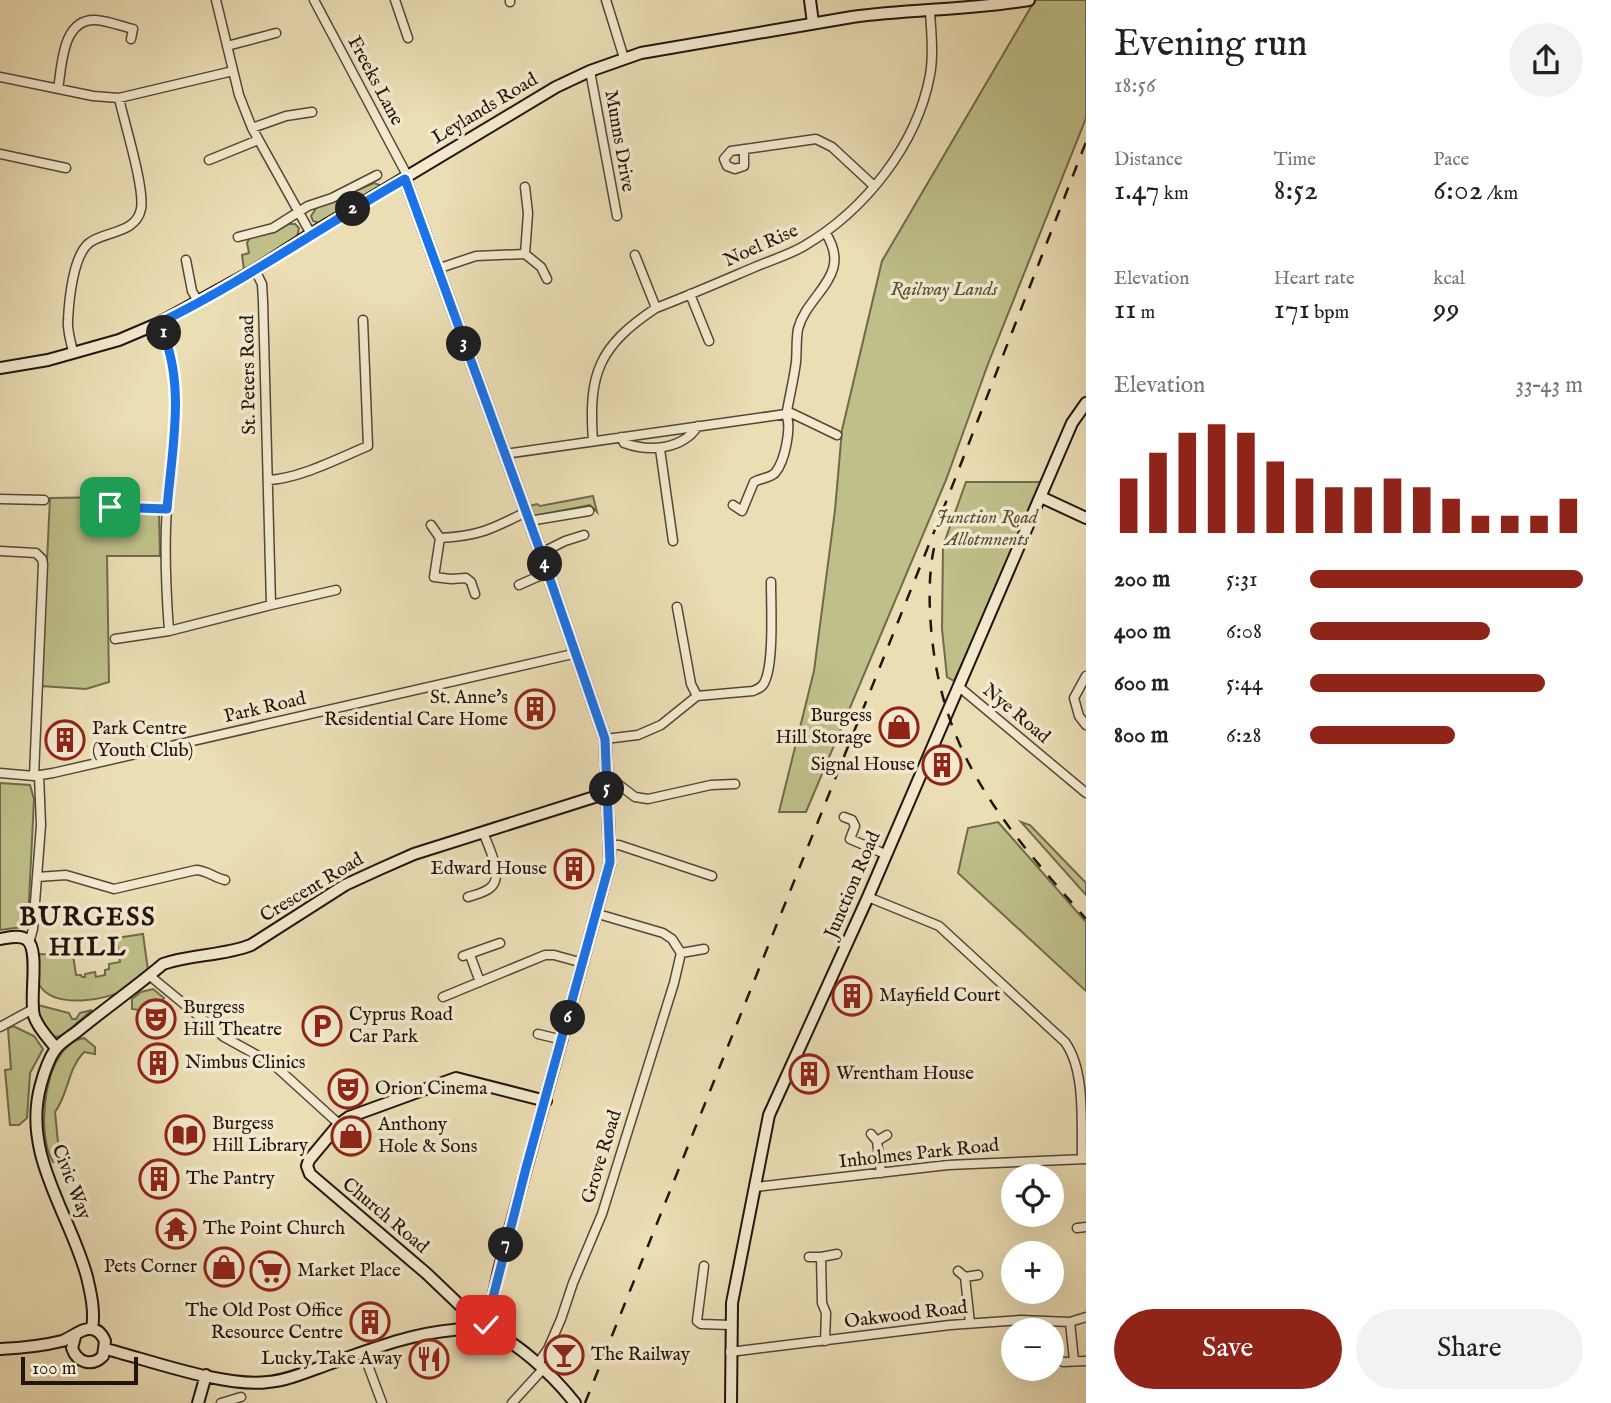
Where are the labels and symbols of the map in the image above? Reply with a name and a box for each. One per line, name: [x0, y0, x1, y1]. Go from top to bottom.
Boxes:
street label: Freeks Lane: [341, 32, 409, 130]
street label: Leylands Road: [428, 68, 543, 150]
street label: Munns Drive: [598, 88, 640, 194]
pin: 2: [336, 192, 370, 227]
street label: Noel Rise: [720, 219, 802, 273]
park label: Railway Lands: [891, 278, 998, 302]
street label: St. Peters Road: [236, 314, 262, 435]
pin: 1: [146, 316, 182, 350]
pin: 3: [447, 326, 482, 362]
pin: [80, 477, 140, 537]
park label: Junction Road Allotmnents: [936, 506, 1039, 552]
pin: 4: [528, 546, 562, 582]
street label: Nye Road: [977, 679, 1055, 750]
place label: St. Anne's Residential Care Home: [324, 686, 508, 732]
street label: Park Road: [222, 687, 309, 729]
building icon: St. Anne's Residential Care Home: [514, 688, 556, 730]
place label: Burgess Hill Storage: [775, 704, 872, 750]
shop icon: Burgess Hill Storage: [878, 706, 920, 748]
place label: Park Centre (Youth Club): [92, 717, 193, 763]
building icon: Park Centre (Youth Club): [44, 719, 86, 761]
building icon: Signal House: [921, 744, 963, 786]
place label: Signal House: [811, 753, 915, 777]
pin: 5: [590, 772, 624, 806]
street label: Junction Road: [819, 827, 887, 944]
street label: Crescent Road: [256, 847, 369, 928]
building icon: Edward House: [553, 848, 595, 890]
place label: Edward House: [431, 857, 547, 881]
district label: BURGESS HILL: [19, 901, 157, 964]
building icon: Mayfield Court: [831, 975, 873, 1017]
place label: Mayfield Court: [879, 984, 1001, 1008]
place label: Burgess Hill Theatre: [183, 996, 282, 1042]
theatre icon: Burgess Hill Theatre: [135, 998, 177, 1040]
pin: 6: [550, 1000, 586, 1036]
place label: Cyprus Road Car Park: [349, 1003, 454, 1049]
parking icon: Cyprus Road Car Park: [301, 1005, 343, 1047]
building icon: Nimbus Clinics: [137, 1042, 179, 1084]
place label: Nimbus Clinics: [185, 1051, 306, 1075]
building icon: Wrentham House: [788, 1053, 830, 1095]
place label: Wrentham House: [836, 1062, 974, 1086]
theatre icon: Orion Cinema: [327, 1068, 369, 1110]
place label: Orion Cinema: [375, 1077, 488, 1101]
street label: Grove Road: [576, 1107, 628, 1207]
place label: Burgess Hill Library: [212, 1112, 309, 1158]
place label: Anthony Hole & Sons: [377, 1113, 477, 1159]
library icon: Burgess Hill Library: [164, 1114, 206, 1156]
shop icon: Anthony Hole & Sons: [330, 1115, 372, 1157]
street label: Inholmes Park Road: [838, 1134, 1001, 1174]
street label: Civic Way: [46, 1141, 97, 1224]
building icon: The Pantry: [138, 1158, 180, 1200]
place label: The Pantry: [186, 1167, 275, 1191]
street label: Church Road: [337, 1173, 434, 1260]
temple icon: The Point Church: [155, 1208, 197, 1250]
place label: The Point Church: [203, 1217, 345, 1241]
pin: 7: [489, 1228, 524, 1262]
shop icon: Pets Corner: [203, 1246, 245, 1288]
supermarket icon: Market Place: [249, 1250, 291, 1292]
place label: Pets Corner: [104, 1255, 197, 1279]
place label: Market Place: [297, 1259, 401, 1283]
pin: [456, 1295, 516, 1355]
street label: Oakwood Road: [843, 1295, 970, 1334]
place label: The Old Post Office Resource Centre: [185, 1299, 343, 1345]
building icon: The Old Post Office Resource Centre: [349, 1301, 391, 1343]
bar icon: The Railway: [543, 1334, 585, 1376]
restaurant icon: Lucky Take Away: [408, 1338, 450, 1380]
place label: The Railway: [591, 1343, 691, 1367]
place label: Lucky Take Away: [261, 1347, 403, 1371]
scale bar: [21, 1354, 138, 1386]

